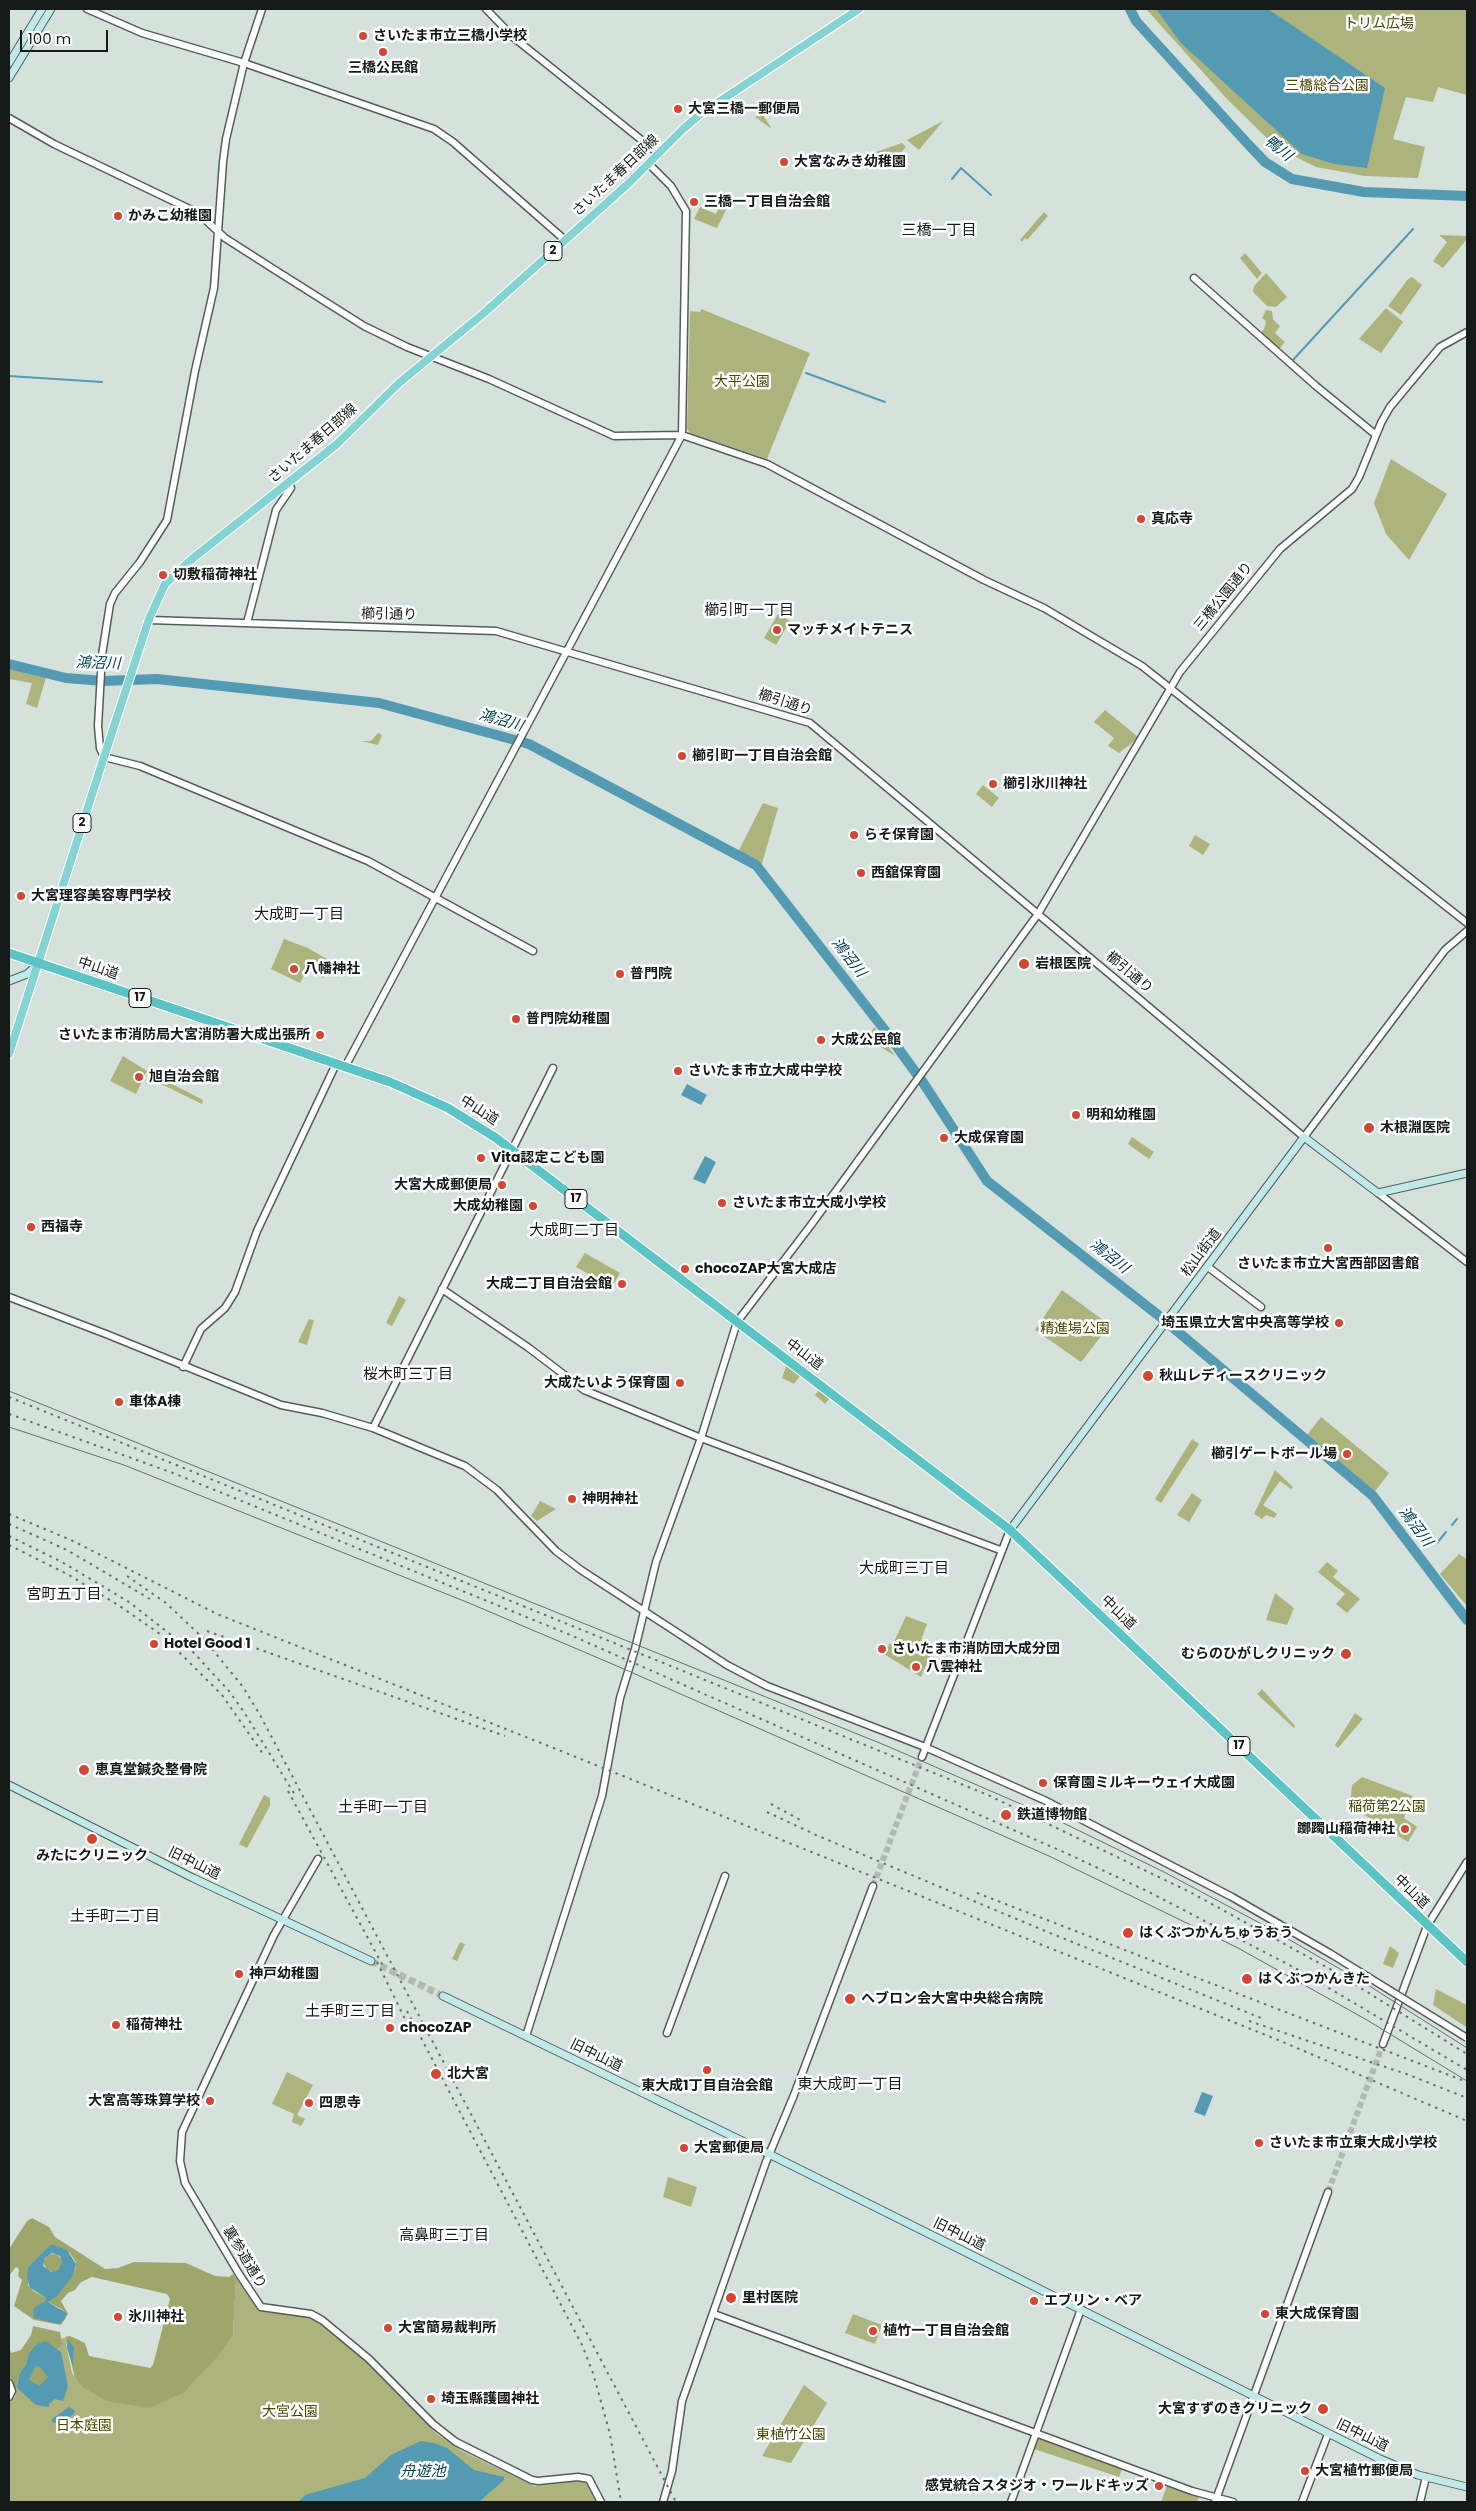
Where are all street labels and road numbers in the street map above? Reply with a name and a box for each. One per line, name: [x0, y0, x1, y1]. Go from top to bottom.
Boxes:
street label: さいたま春日部線: [569, 132, 663, 220]
road number: 2: [544, 242, 562, 260]
street label: さいたま春日部線: [265, 401, 361, 487]
street label: 三橋公園通り: [1191, 559, 1257, 635]
street label: 櫛引通り: [361, 606, 417, 624]
street label: 櫛引通り: [756, 686, 814, 720]
road number: 2: [73, 814, 91, 832]
street label: 櫛引通り: [1102, 949, 1156, 997]
street label: 中山道: [75, 954, 121, 984]
road number: 17: [129, 988, 151, 1008]
street label: 中山道: [457, 1093, 501, 1129]
road number: 17: [565, 1190, 587, 1208]
street label: 松山街道: [1178, 1226, 1226, 1280]
street label: 中山道: [782, 1336, 826, 1374]
street label: 中山道: [1097, 1592, 1139, 1634]
road number: 17: [1228, 1736, 1250, 1755]
street label: 旧中山道: [165, 1844, 223, 1884]
street label: 中山道: [1390, 1871, 1432, 1913]
street label: 旧中山道: [567, 2036, 625, 2076]
street label: 旧中山道: [930, 2215, 988, 2255]
street label: 裏参道通り: [219, 2224, 269, 2292]
street label: 旧中山道: [1333, 2416, 1391, 2456]

